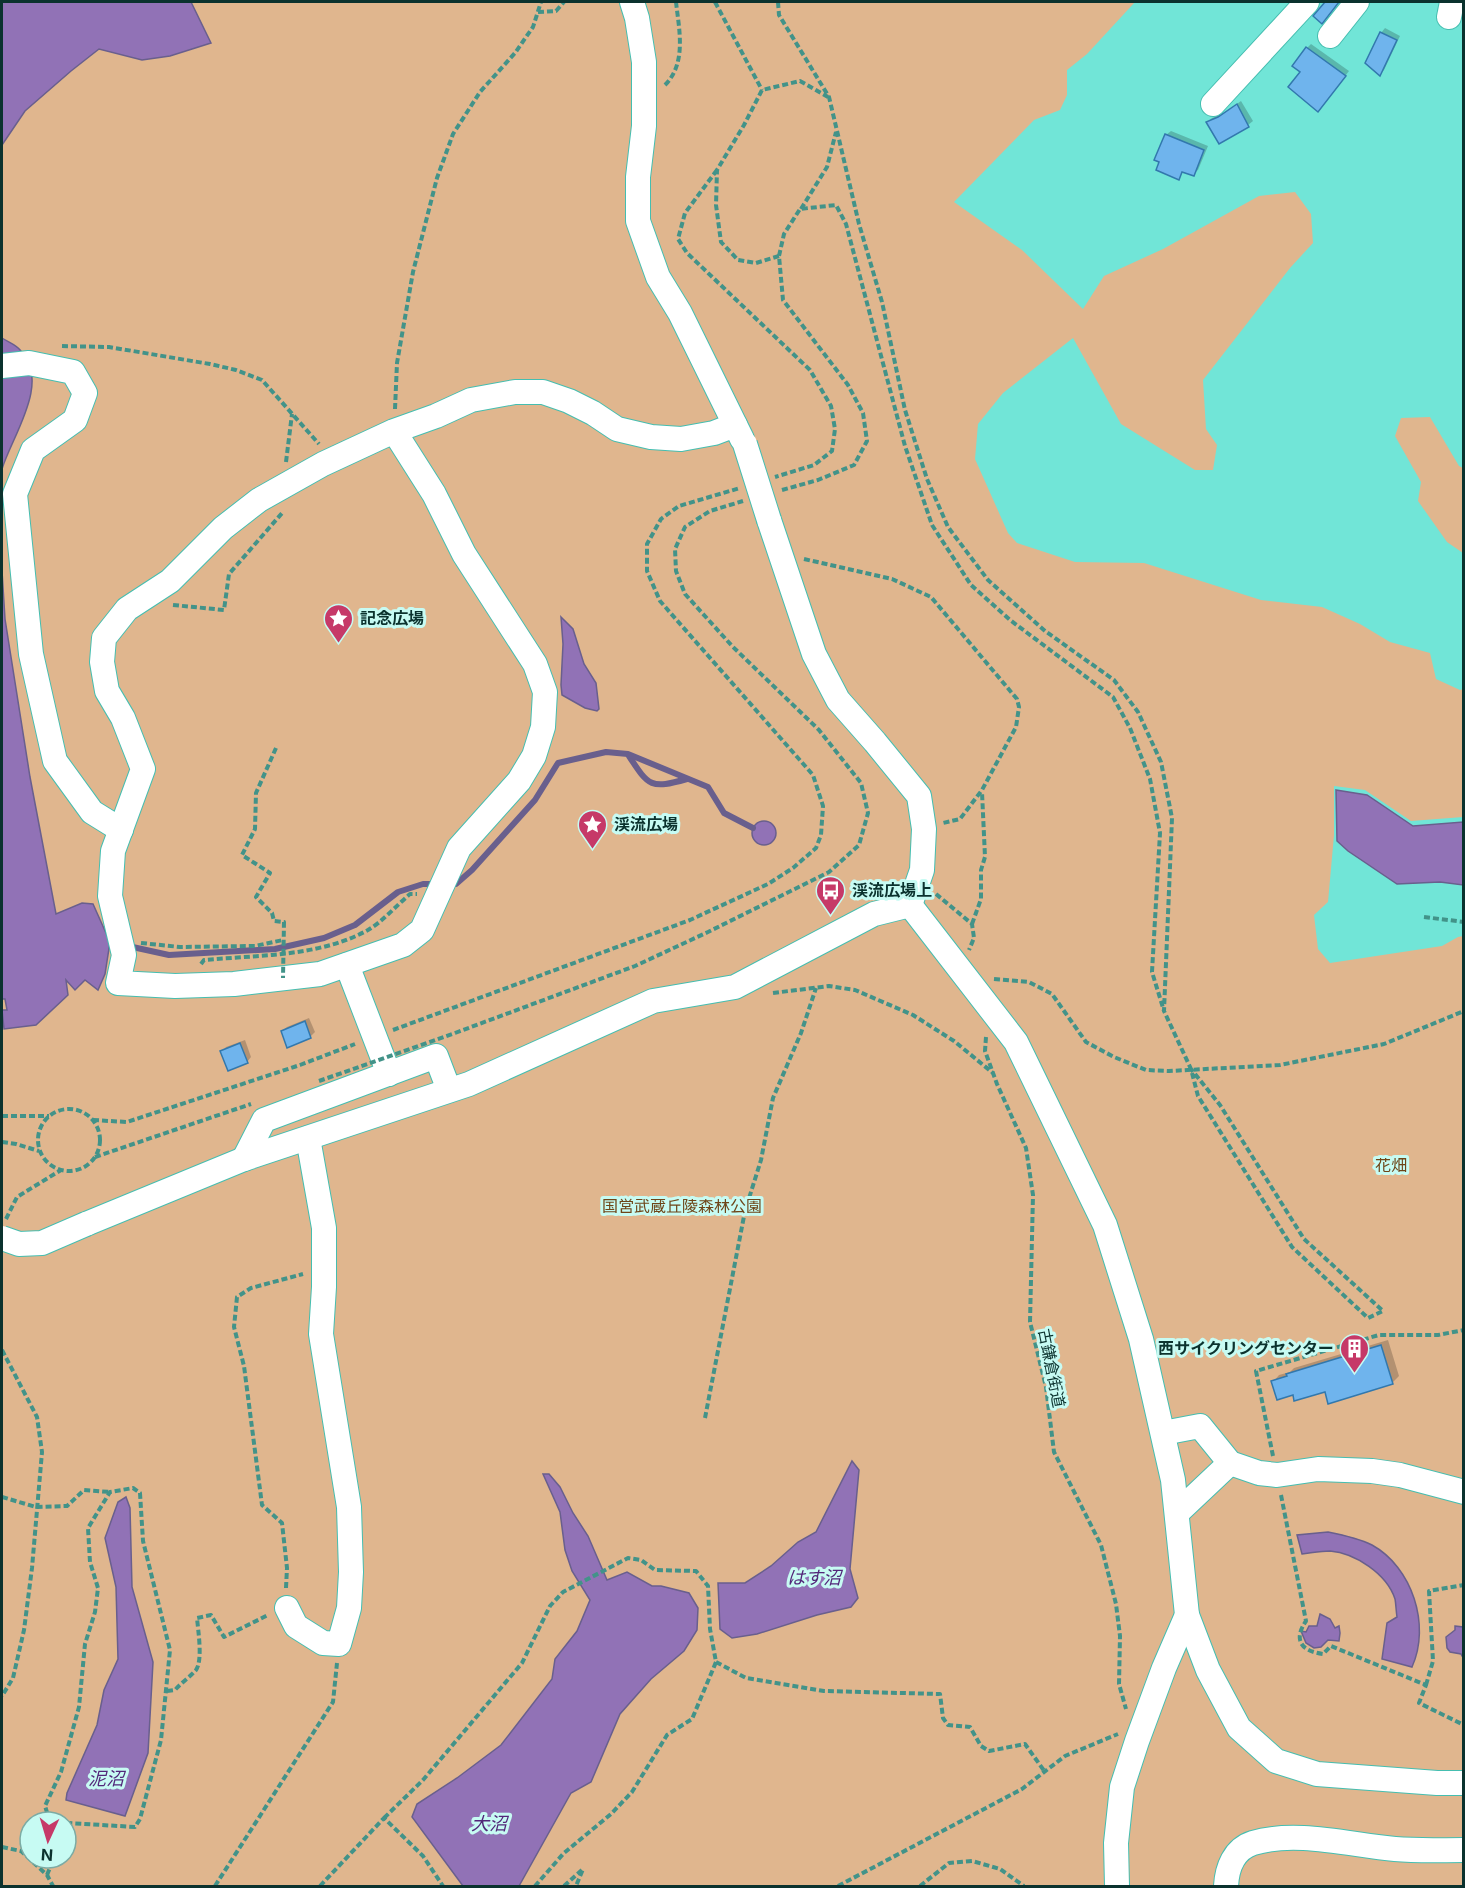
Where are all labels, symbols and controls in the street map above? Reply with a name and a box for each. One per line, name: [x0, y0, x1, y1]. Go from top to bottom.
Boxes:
place icon: 記念広場: [323, 602, 355, 644]
place label: 記念広場: [360, 608, 424, 628]
place icon: 渓流広場: [577, 808, 609, 850]
place label: 渓流広場: [614, 814, 678, 834]
bus stop icon: 渓流広場上: [815, 874, 847, 916]
place label: 渓流広場上: [852, 880, 932, 900]
park label: 花畑: [1375, 1155, 1407, 1175]
park label: 国営武蔵丘陵森林公園: [602, 1196, 762, 1216]
street label: 古鎌倉街道: [1035, 1327, 1069, 1409]
building icon: 西サイクリングセンター: [1339, 1332, 1371, 1374]
place label: 西サイクリングセンター: [1158, 1338, 1334, 1358]
water label: はす沼: [787, 1567, 844, 1588]
water label: 泥沼: [88, 1768, 127, 1789]
north arrow: [18, 1810, 78, 1870]
water label: 大沼: [471, 1813, 510, 1834]
text: N: [40, 1845, 54, 1865]

